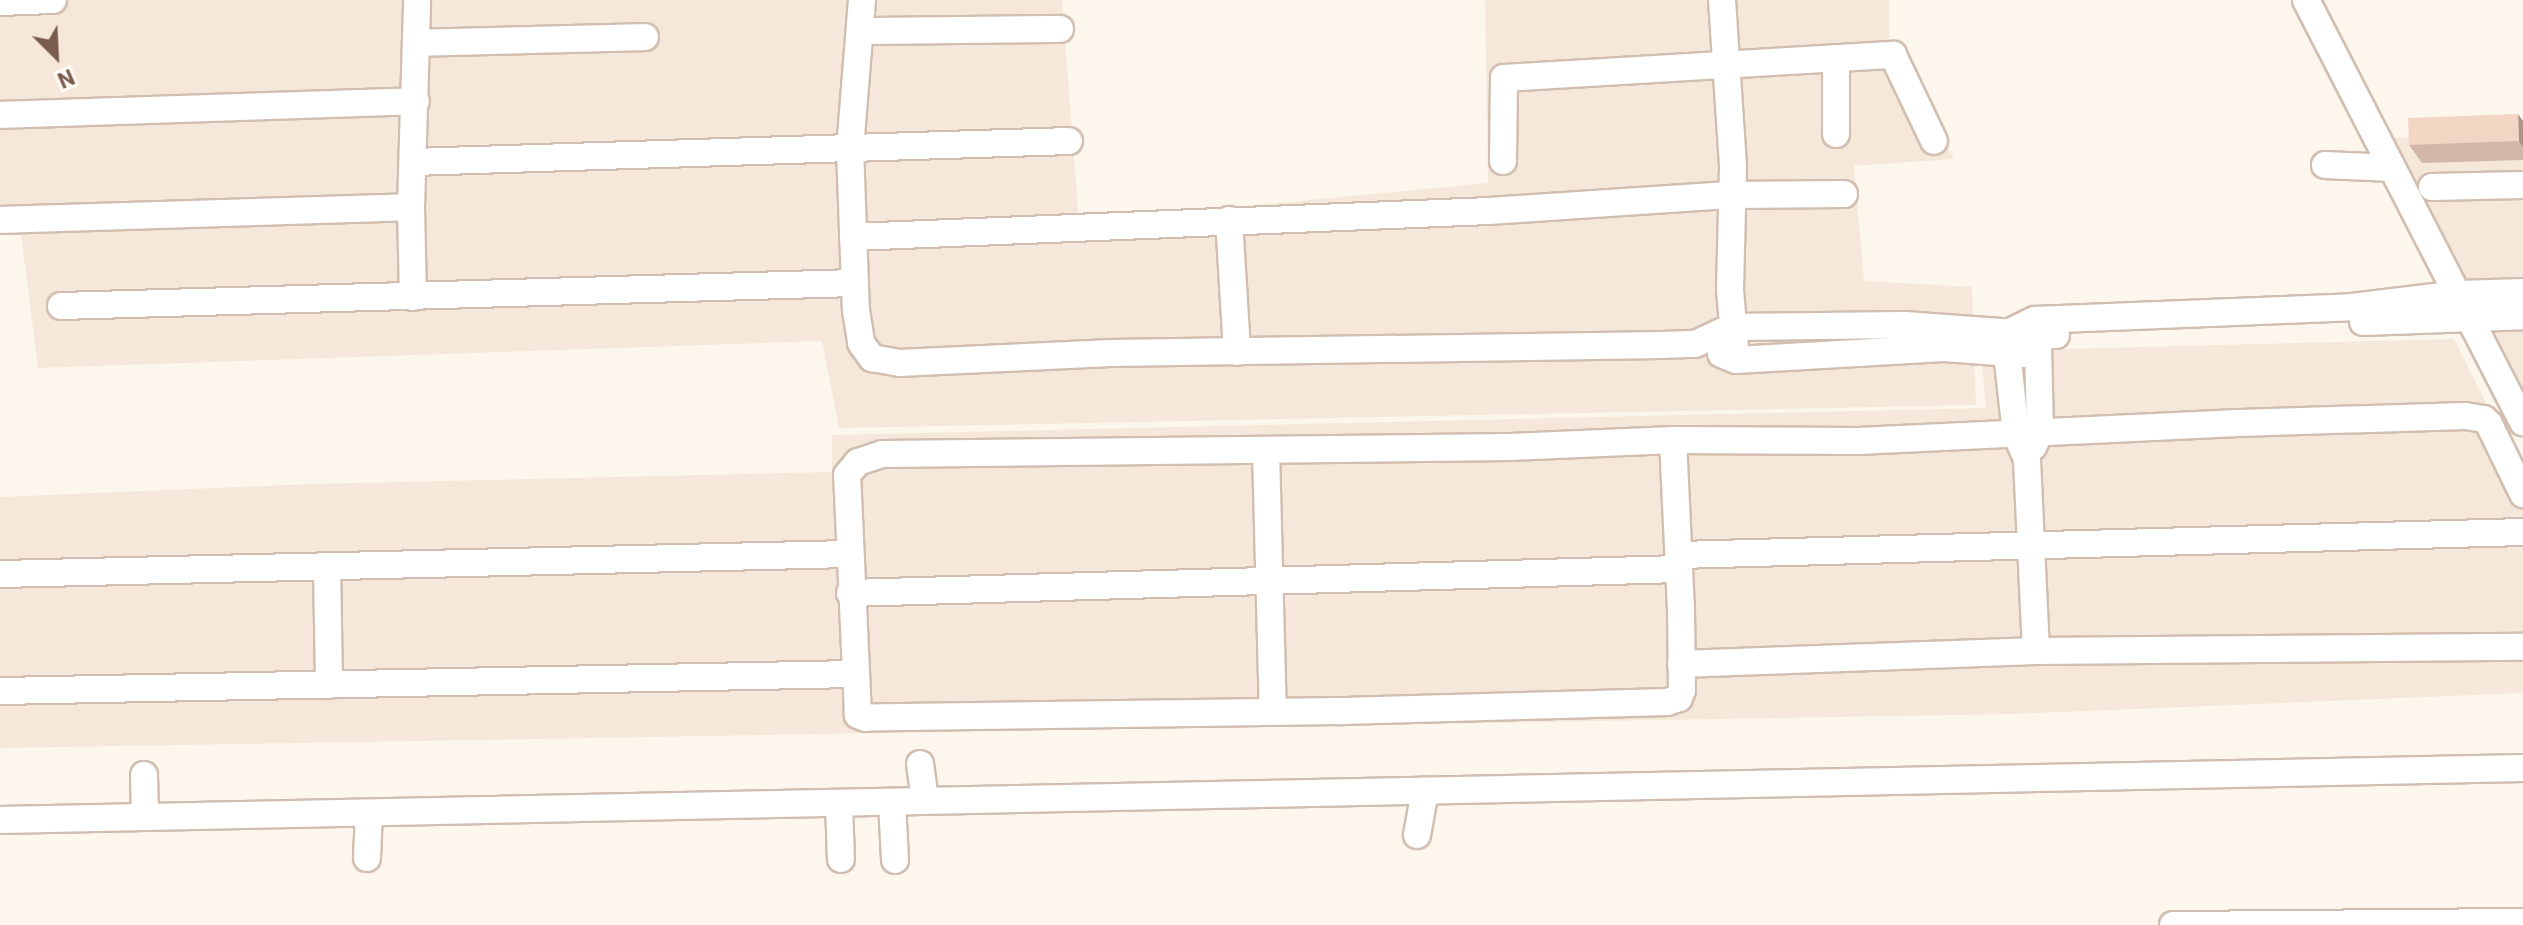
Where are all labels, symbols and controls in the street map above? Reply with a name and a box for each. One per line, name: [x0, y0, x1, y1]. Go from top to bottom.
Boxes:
north arrow: [16, 16, 96, 96]
text: N: [54, 64, 78, 93]

